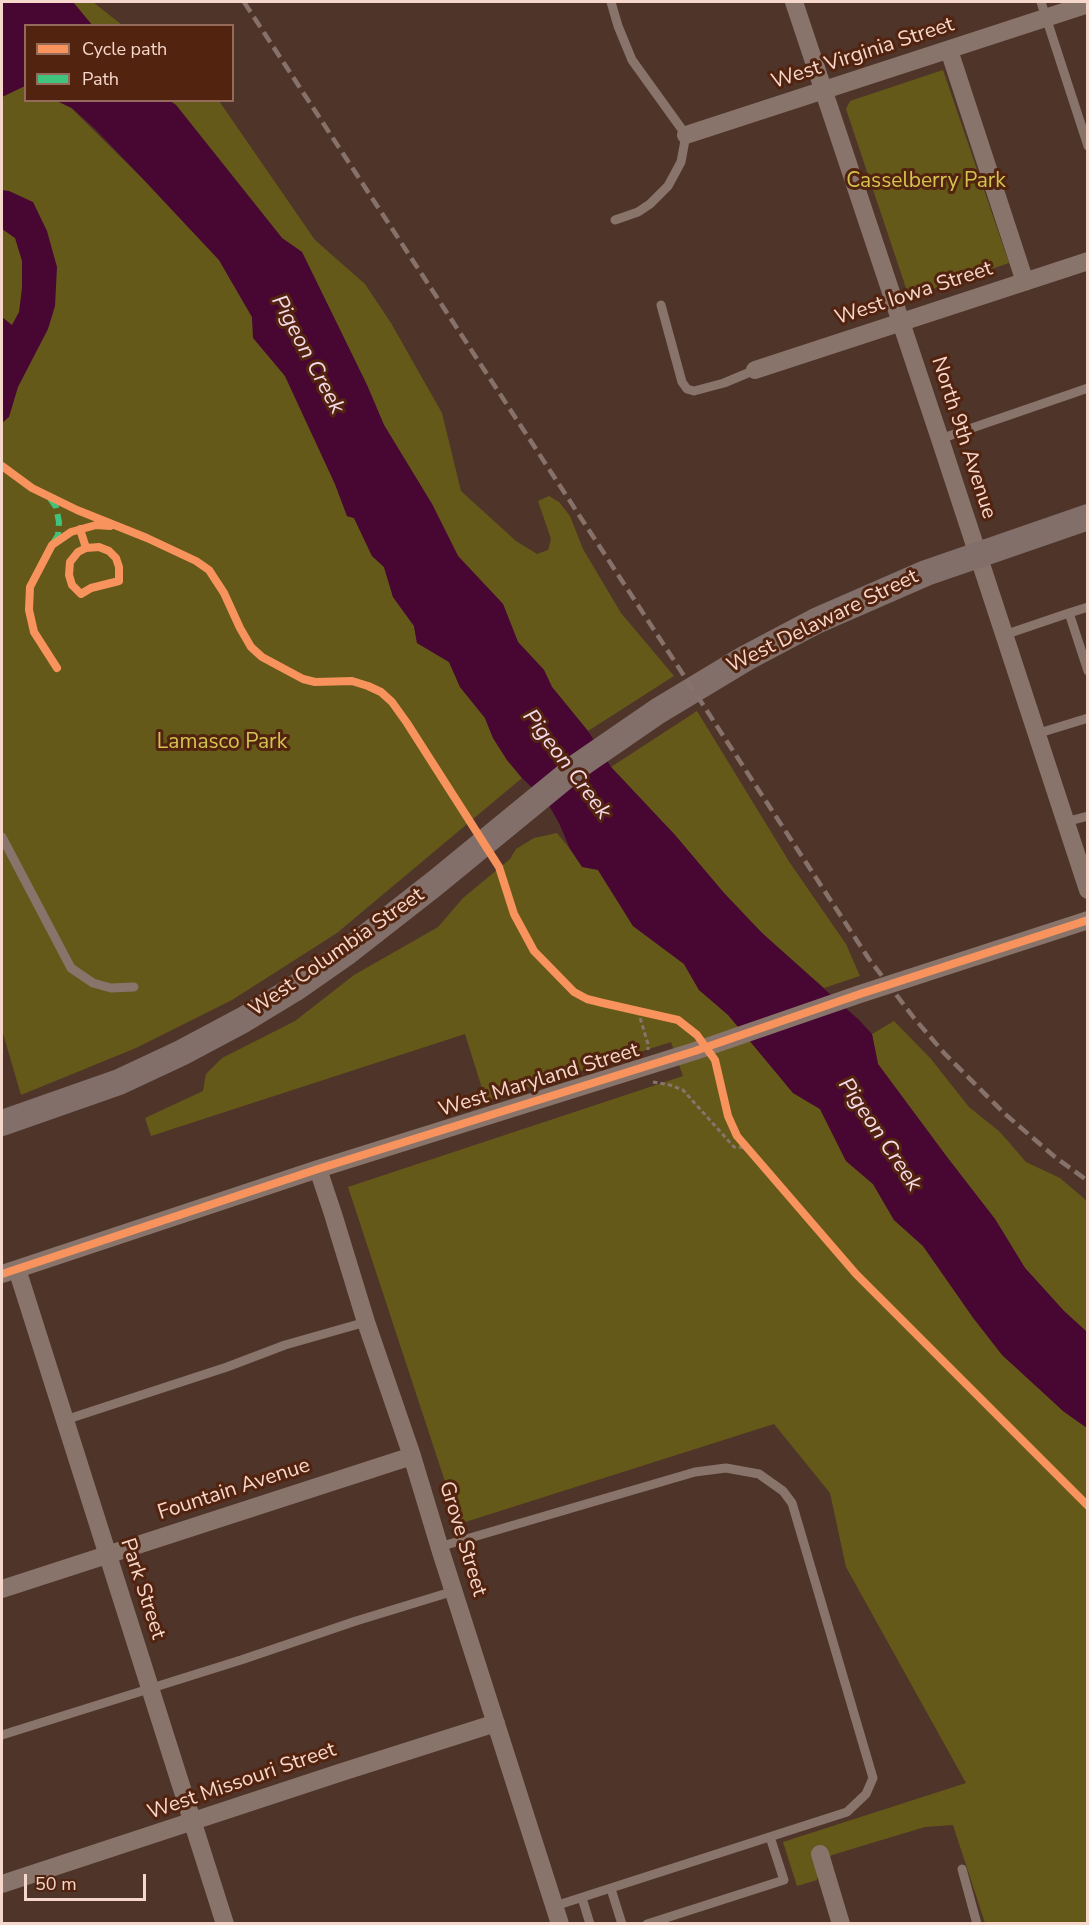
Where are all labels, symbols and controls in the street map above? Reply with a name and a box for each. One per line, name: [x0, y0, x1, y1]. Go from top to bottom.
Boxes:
street label: West Virginia Street: [769, 13, 957, 95]
legend: [24, 24, 234, 102]
text: Cycle path: [82, 37, 167, 61]
text: Path: [82, 67, 119, 91]
park label: Casselberry Park: [846, 169, 1006, 195]
street label: West Iowa Street: [832, 257, 996, 331]
water label: Pigeon Creek: [265, 291, 349, 419]
street label: North 9th Avenue: [925, 354, 1001, 522]
street label: West Delaware Street: [723, 565, 923, 679]
water label: Pigeon Creek: [516, 705, 616, 825]
park label: Lamasco Park: [157, 730, 287, 756]
street label: West Columbia Street: [245, 883, 429, 1023]
street label: West Maryland Street: [436, 1039, 642, 1123]
water label: Pigeon Creek: [831, 1073, 927, 1197]
street label: Fountain Avenue: [155, 1454, 313, 1526]
street label: Grove Street: [433, 1479, 491, 1599]
street label: Park Street: [114, 1535, 170, 1643]
street label: West Missouri Street: [145, 1738, 339, 1826]
scale bar: [27, 1862, 148, 1900]
text: 50 m: [35, 1872, 77, 1896]

